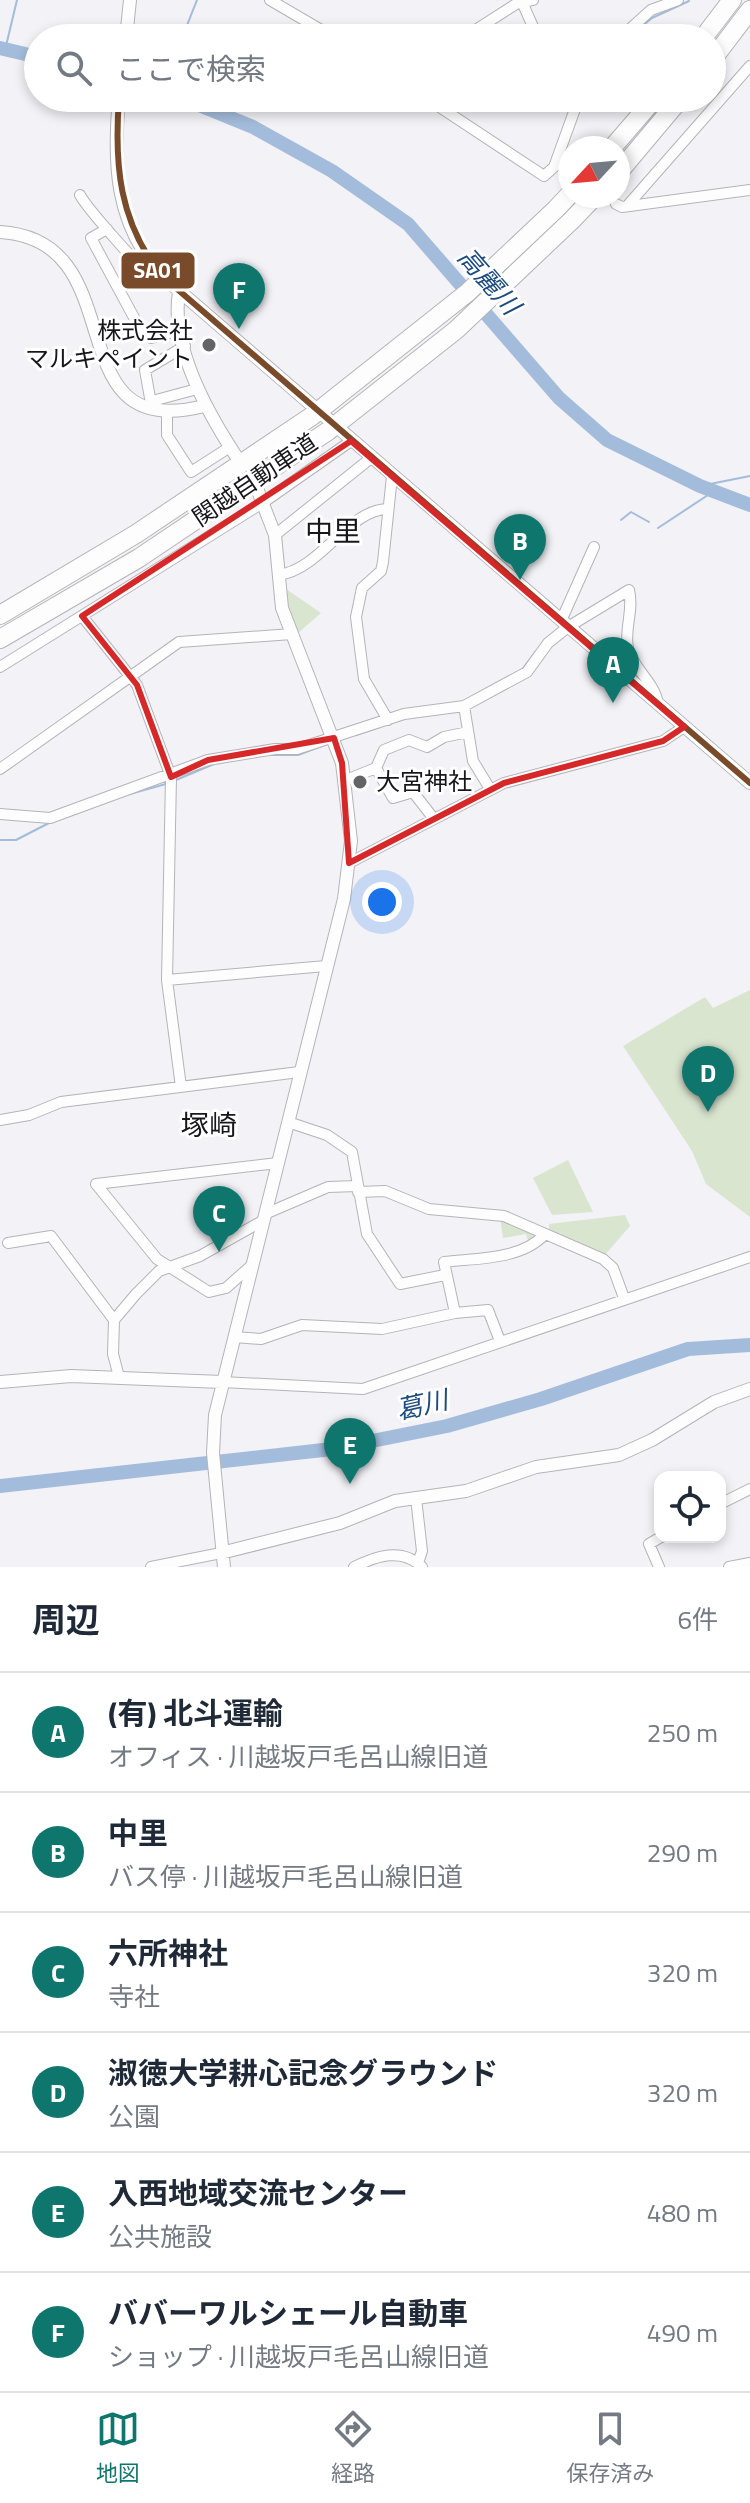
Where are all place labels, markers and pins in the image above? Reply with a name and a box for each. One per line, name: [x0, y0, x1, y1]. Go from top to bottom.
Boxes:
pin: F: [213, 263, 265, 329]
place label: 株式会社 マルキペイント: [25, 312, 193, 376]
marker: 株式会社 マルキペイント: [200, 336, 218, 354]
pin: B: [494, 514, 546, 580]
pin: A: [587, 637, 639, 703]
place label: 大宮神社: [376, 763, 472, 799]
marker: 大宮神社: [351, 773, 369, 791]
pin: D: [682, 1046, 734, 1112]
pin: C: [193, 1186, 245, 1252]
pin: E: [324, 1418, 376, 1484]

